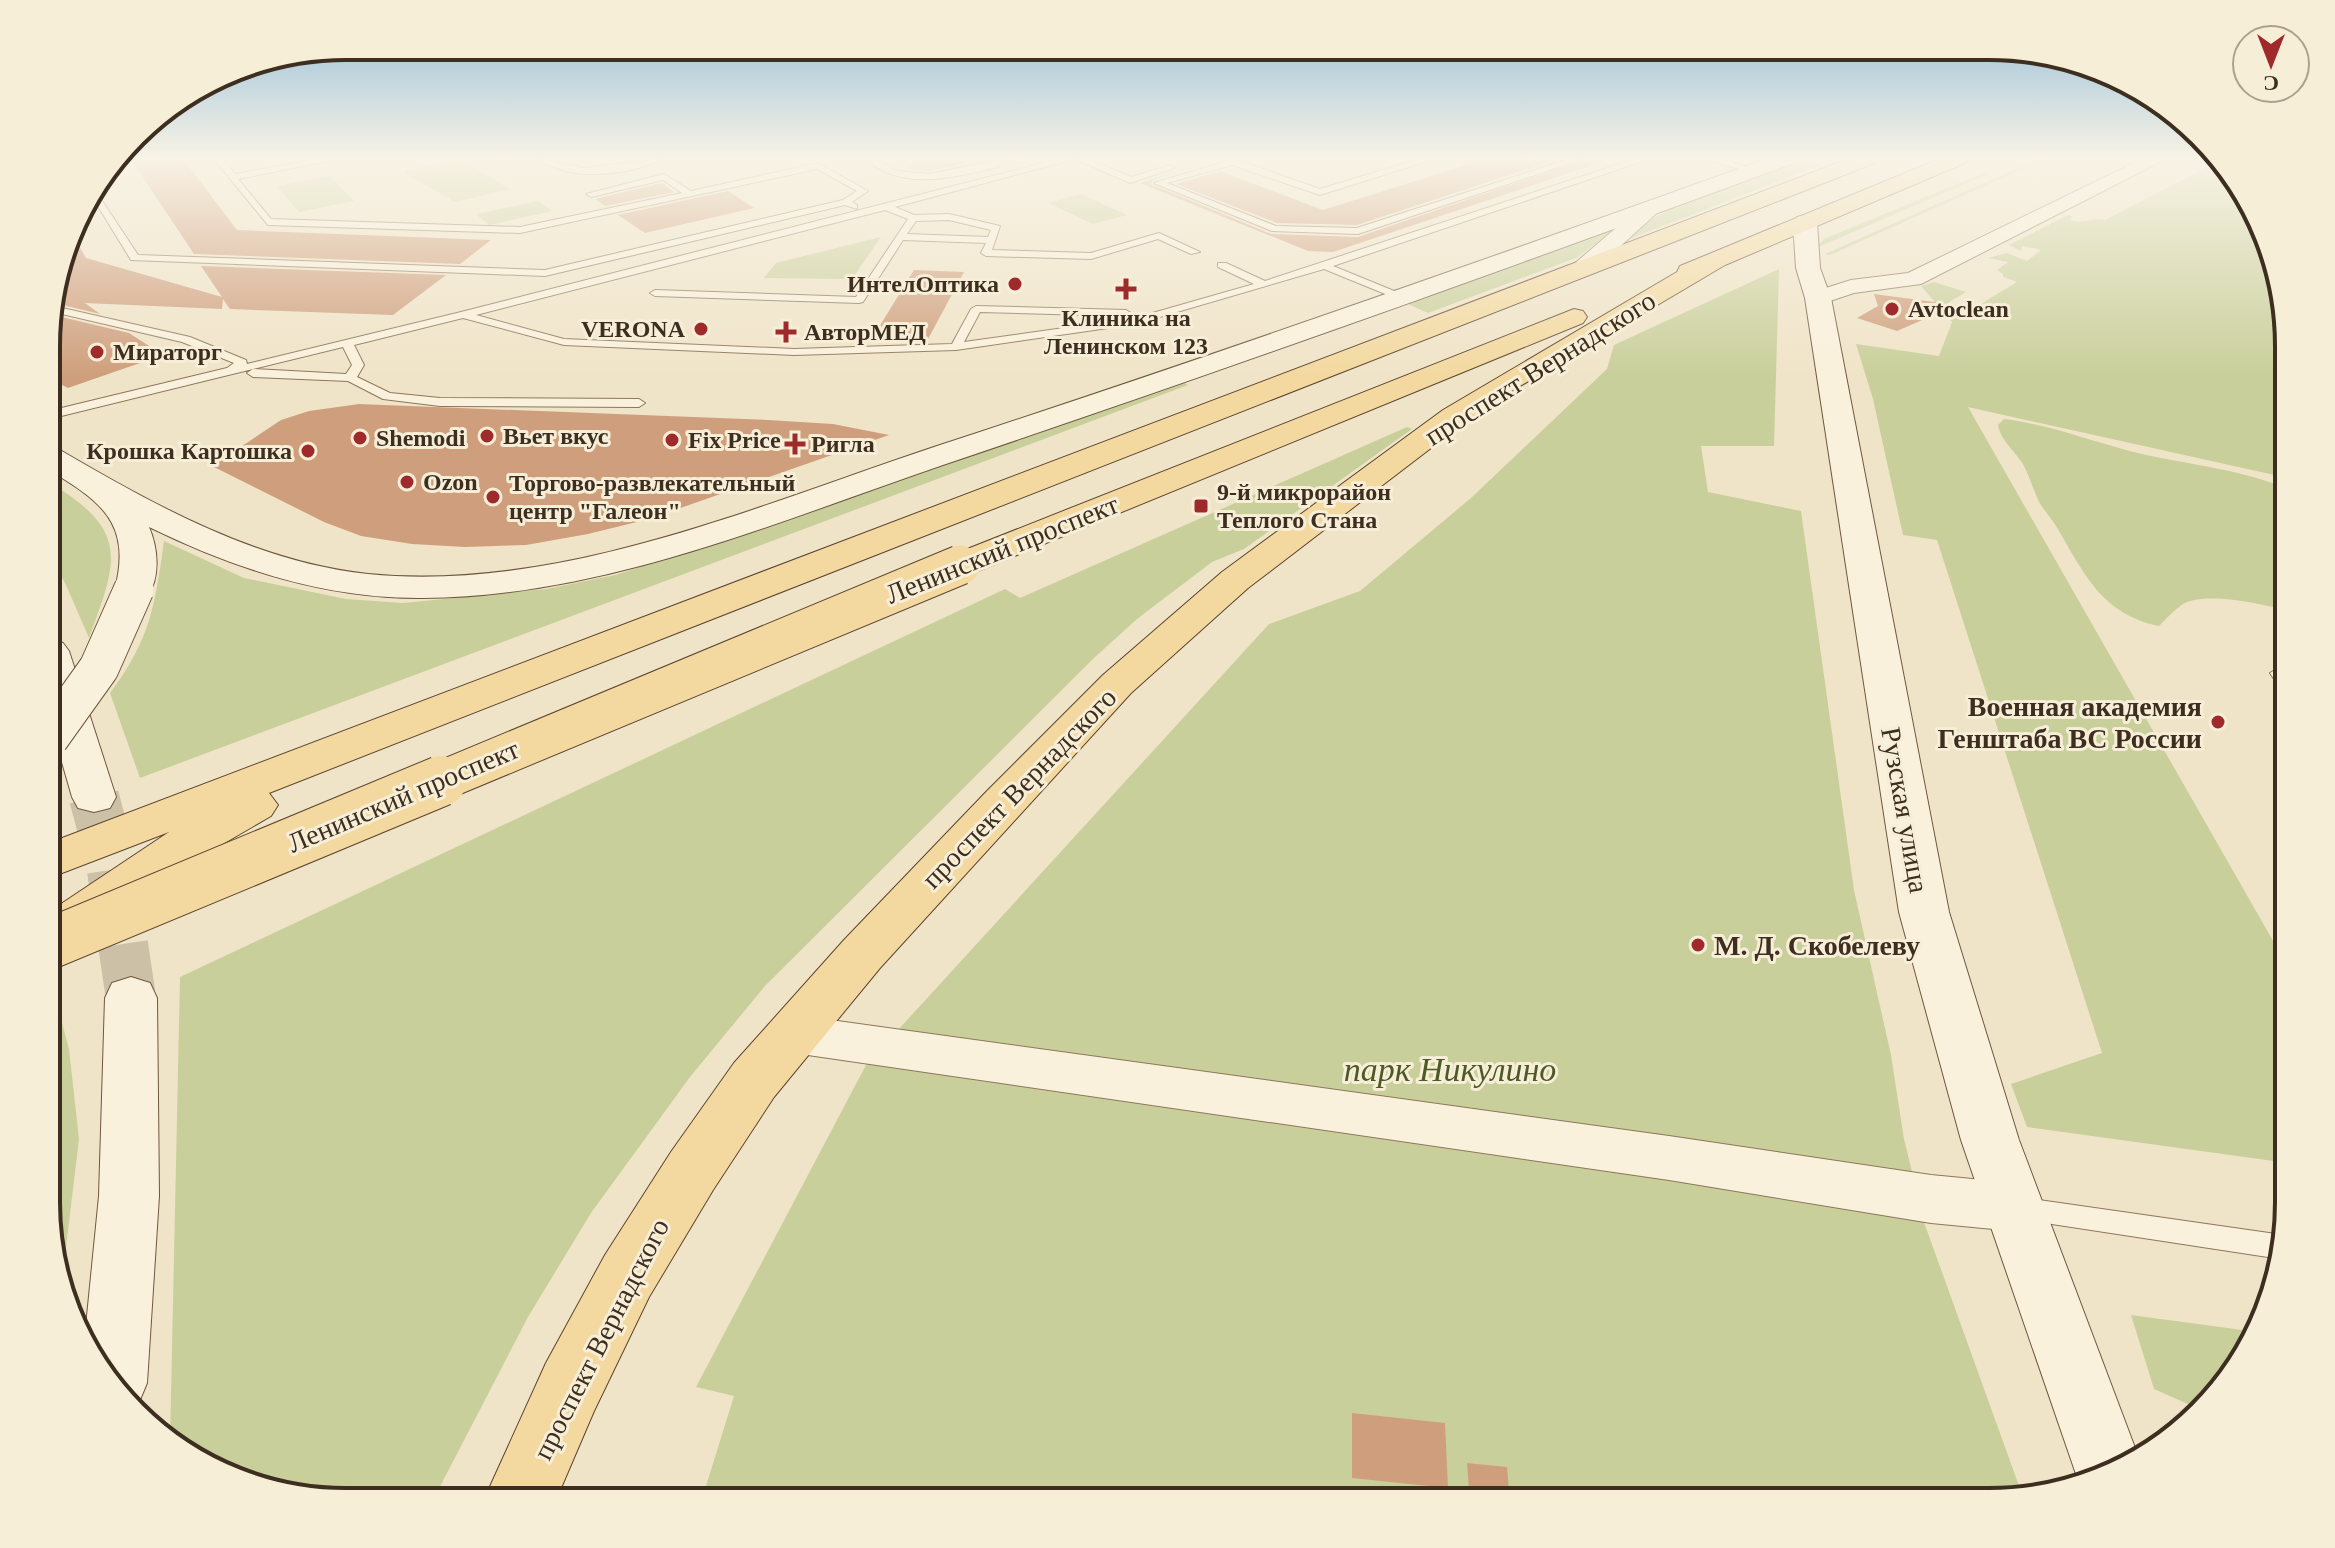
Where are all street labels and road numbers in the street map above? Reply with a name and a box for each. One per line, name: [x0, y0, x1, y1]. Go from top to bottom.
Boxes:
street label: проспект Вернадского: [1419, 284, 1661, 452]
street label: Ленинский проспект: [881, 488, 1123, 610]
street label: проспект Вернадского: [915, 682, 1123, 894]
street label: Рузская улица: [1875, 725, 1935, 896]
street label: Ленинский проспект: [283, 733, 523, 859]
street label: проспект Вернадского: [527, 1213, 675, 1465]

